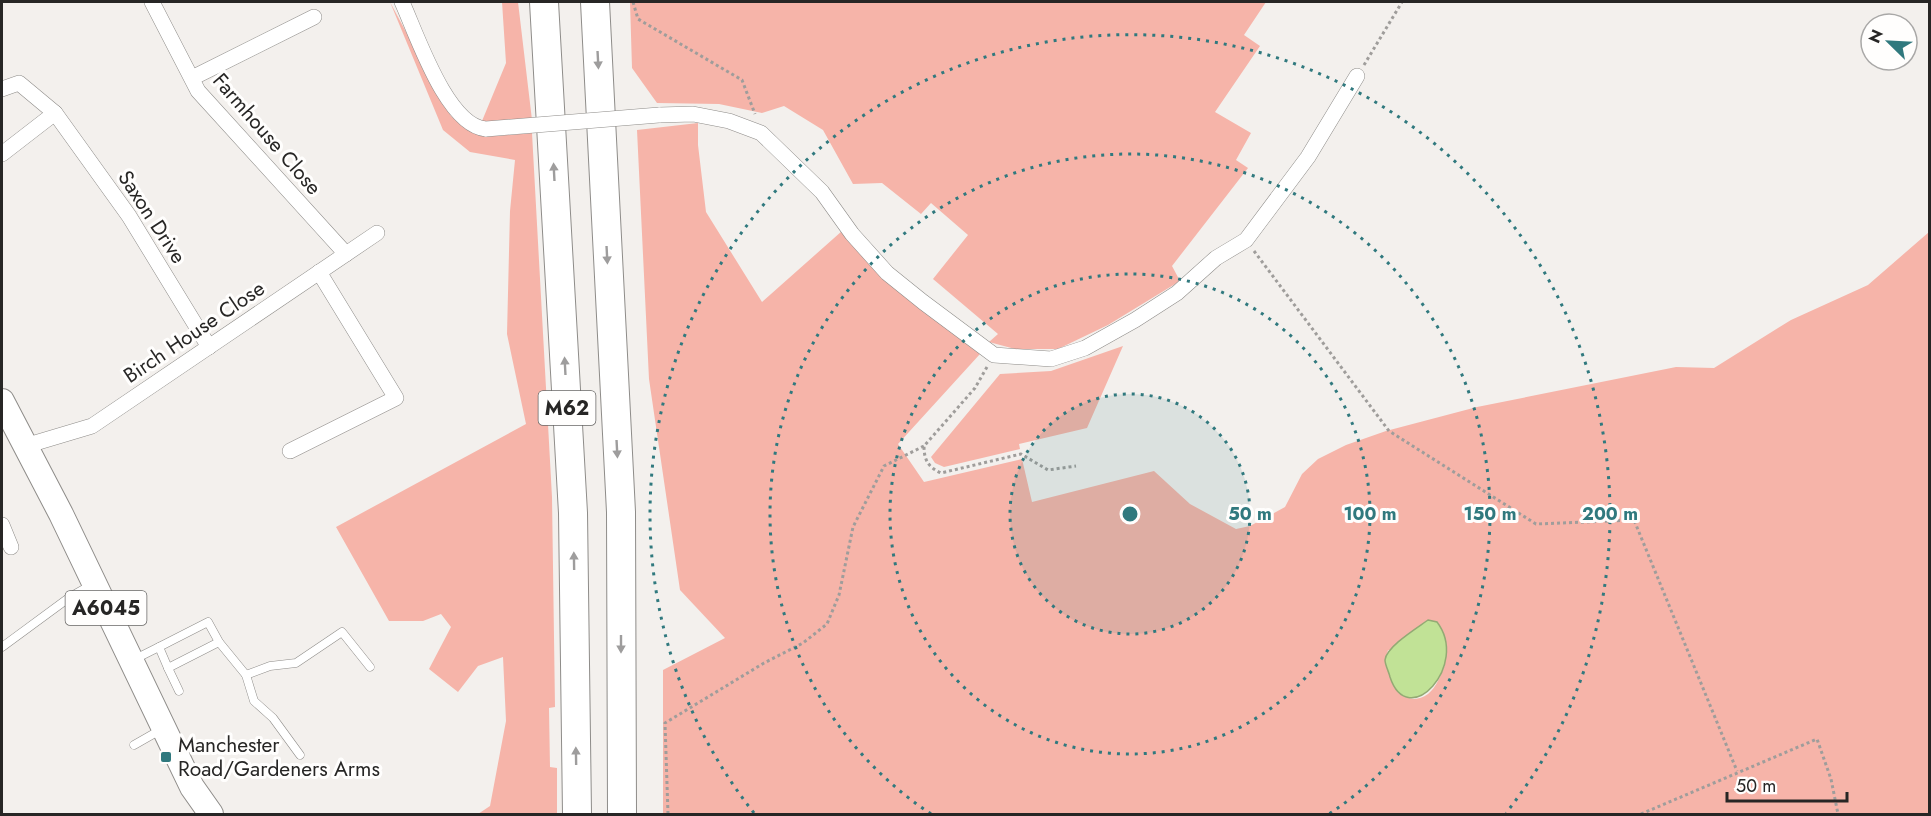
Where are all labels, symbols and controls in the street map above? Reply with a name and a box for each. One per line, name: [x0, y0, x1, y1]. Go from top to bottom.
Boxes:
north arrow: [1859, 12, 1919, 72]
text: N: [1863, 26, 1889, 47]
one-way arrow: [593, 50, 602, 69]
street label: Farmhouse Close: [206, 67, 329, 202]
one-way arrow: [549, 162, 558, 181]
street label: Saxon Drive: [111, 165, 193, 270]
one-way arrow: [603, 245, 612, 264]
street label: Birch House Close: [117, 273, 271, 390]
one-way arrow: [560, 357, 569, 376]
road number: M62: [538, 391, 596, 425]
one-way arrow: [613, 440, 622, 459]
text: 50 m: [1228, 501, 1272, 527]
text: 100 m: [1343, 501, 1397, 527]
text: 150 m: [1464, 501, 1516, 527]
text: 200 m: [1582, 501, 1638, 527]
centre of rings: [1120, 504, 1140, 524]
one-way arrow: [569, 552, 578, 571]
road number: A6045: [66, 591, 146, 625]
one-way arrow: [616, 635, 626, 654]
place label: Manchester Road/Gardeners Arms: [178, 730, 380, 784]
one-way arrow: [571, 747, 581, 766]
marker: Manchester Road/Gardeners Arms: [159, 750, 173, 764]
scale bar: [1727, 765, 1847, 803]
text: 50 m: [1736, 773, 1776, 799]

